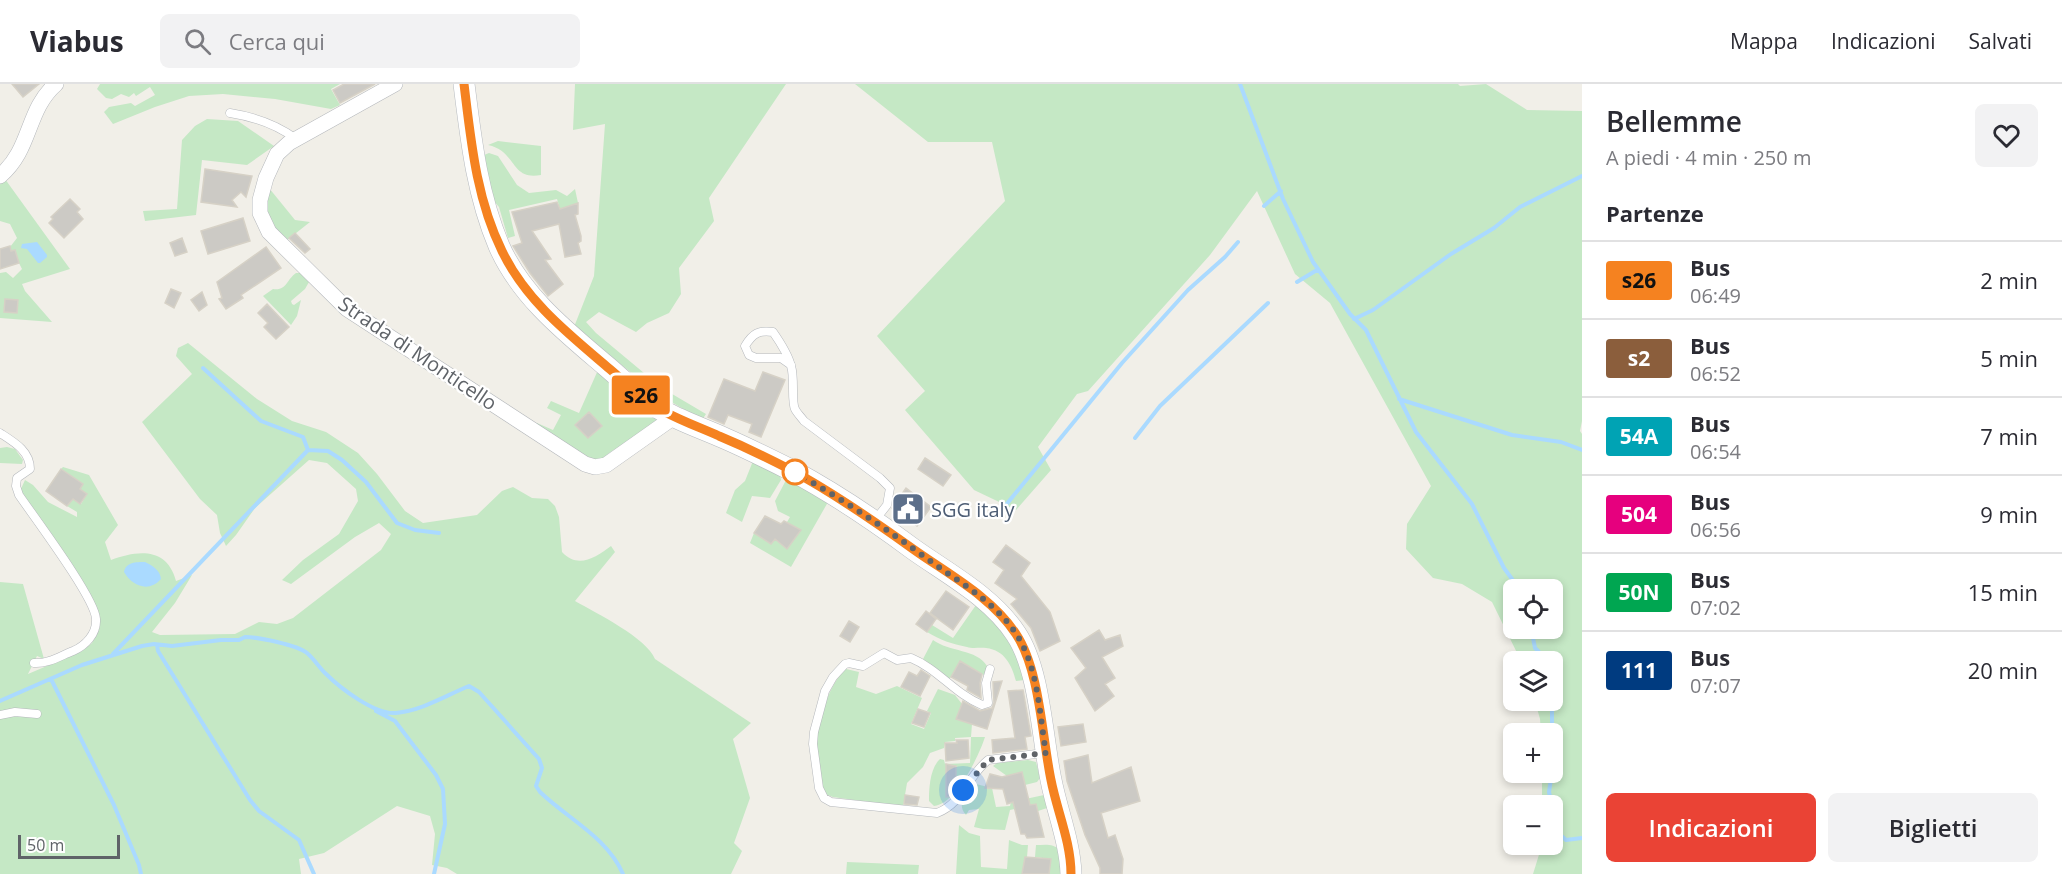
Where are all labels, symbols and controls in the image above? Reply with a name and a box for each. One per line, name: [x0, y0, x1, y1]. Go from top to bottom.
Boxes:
search box: [160, 14, 580, 68]
text: Viabus: [30, 22, 124, 60]
icon: search: [181, 25, 214, 58]
text: Cerca qui: [229, 26, 325, 56]
text: Mappa: [1730, 27, 1798, 55]
text: Indicazioni: [1831, 27, 1936, 55]
text: Salvati: [1969, 27, 2032, 55]
text: Bellemme: [1606, 102, 1742, 140]
button: heart: [1975, 104, 2038, 167]
text: A piedi · 4 min · 250 m: [1606, 144, 1811, 171]
text: Partenze: [1606, 198, 1704, 228]
text: Bus: [1690, 252, 1730, 282]
text: 2 min: [1980, 265, 2038, 295]
text: s26: [1622, 266, 1656, 294]
text: 06:49: [1690, 282, 1741, 309]
street label: Strada di Monticello: [333, 290, 503, 416]
text: Bus: [1690, 330, 1730, 360]
text: 5 min: [1980, 343, 2038, 373]
text: s2: [1628, 344, 1650, 372]
text: 06:52: [1690, 360, 1741, 387]
line badge: s26: [606, 376, 676, 414]
text: s26: [624, 381, 658, 409]
text: Bus: [1690, 408, 1730, 438]
text: 7 min: [1980, 421, 2038, 451]
text: 54A: [1620, 422, 1658, 450]
text: 06:54: [1690, 438, 1741, 465]
unlabelled marker: [782, 459, 808, 485]
text: Bus: [1690, 486, 1730, 516]
public building icon: SGG italy: [890, 491, 926, 527]
place label: SGG italy: [931, 496, 1016, 523]
text: 9 min: [1980, 499, 2038, 529]
text: 504: [1621, 500, 1657, 528]
text: 06:56: [1690, 516, 1741, 543]
text: Bus: [1690, 564, 1730, 594]
text: 15 min: [1968, 577, 2038, 607]
text: 50N: [1618, 578, 1660, 606]
map controls: [1503, 579, 1563, 855]
button: locate: [1503, 579, 1563, 639]
text: 07:02: [1690, 594, 1741, 621]
text: Bus: [1690, 642, 1730, 672]
button: layers: [1503, 651, 1563, 711]
text: 20 min: [1968, 655, 2038, 685]
text: 111: [1621, 656, 1657, 684]
text: 07:07: [1690, 672, 1741, 699]
button: +: [1503, 723, 1563, 783]
your location: [948, 775, 978, 805]
button: Indicazioni: [1606, 793, 1816, 862]
button: Biglietti: [1828, 793, 2038, 862]
button: −: [1503, 795, 1563, 855]
scale bar: [18, 832, 120, 860]
text: 50 m: [27, 834, 64, 856]

